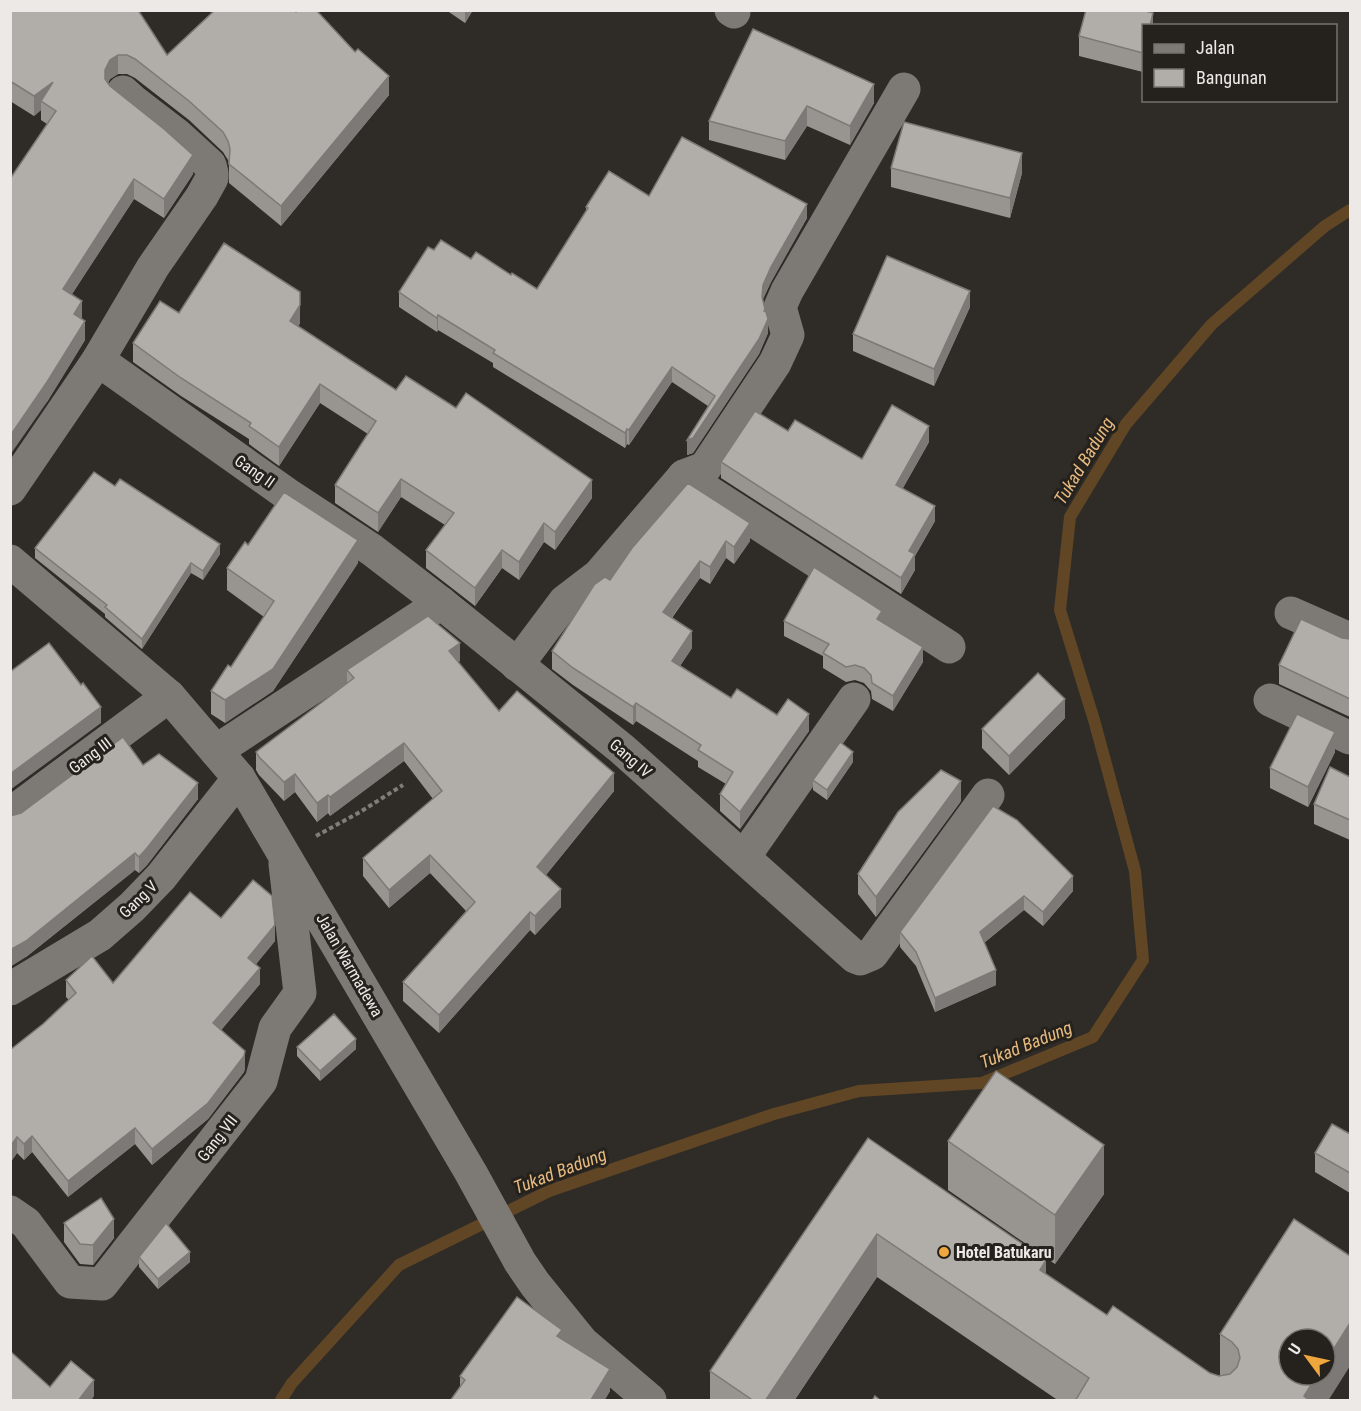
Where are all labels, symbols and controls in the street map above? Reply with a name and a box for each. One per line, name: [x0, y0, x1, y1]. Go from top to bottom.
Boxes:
legend: [1142, 24, 1337, 102]
text: Jalan: [1196, 37, 1235, 58]
text: Bangunan: [1196, 67, 1267, 88]
water label: Tukad Badung: [1049, 413, 1118, 508]
street label: Gang II: [231, 451, 278, 492]
street label: Gang III: [65, 733, 115, 778]
street label: Gang IV: [606, 735, 656, 782]
street label: Gang V: [115, 877, 161, 922]
street label: Jalan Warmadewa: [312, 910, 387, 1020]
water label: Tukad Badung: [977, 1016, 1075, 1073]
street label: Gang VII: [193, 1111, 241, 1165]
water label: Tukad Badung: [510, 1143, 610, 1198]
place label: Hotel Batukaru: [956, 1243, 1052, 1262]
marker: Hotel Batukaru: [937, 1245, 951, 1259]
north arrow: [1277, 1327, 1337, 1387]
text: U: [1284, 1340, 1305, 1358]

